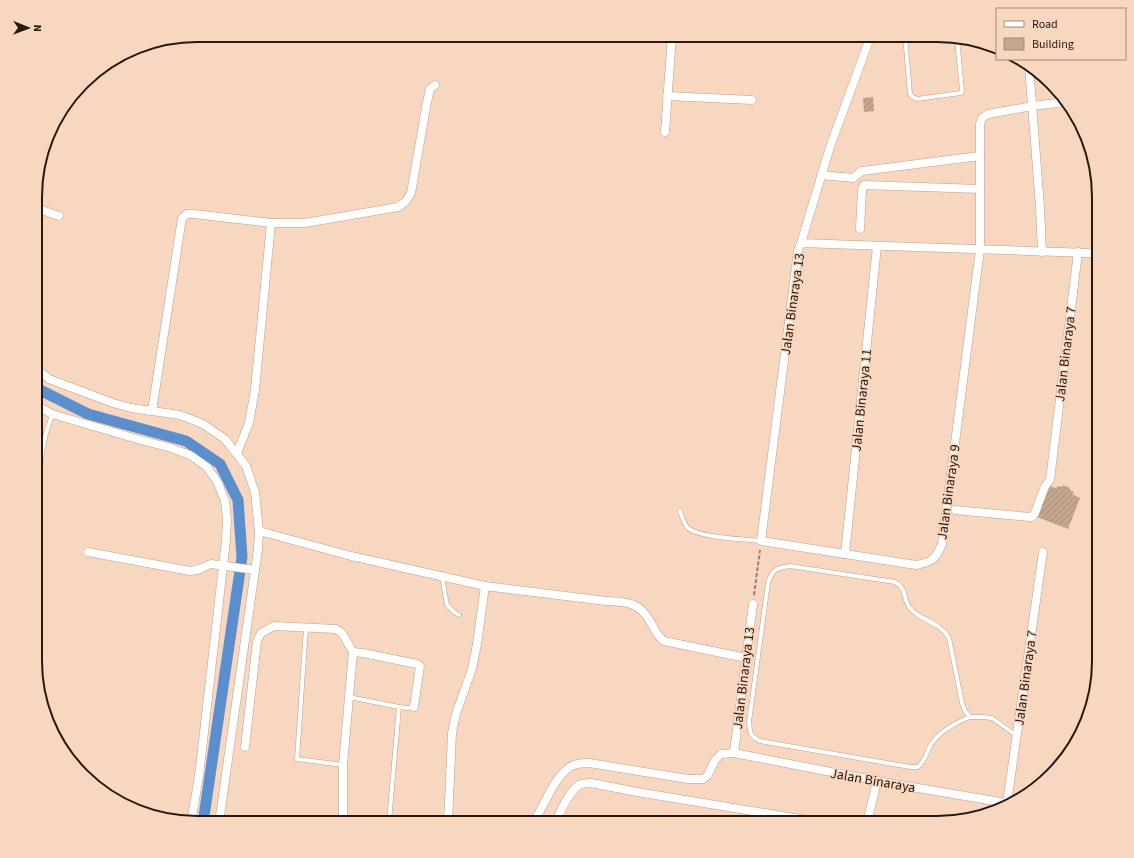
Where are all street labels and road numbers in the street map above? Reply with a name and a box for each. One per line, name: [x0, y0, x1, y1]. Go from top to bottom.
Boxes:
street label: Jalan Binaraya 13: [776, 252, 810, 356]
street label: Jalan Binaraya 7: [1050, 305, 1082, 403]
street label: Jalan Binaraya 11: [847, 348, 877, 452]
street label: Jalan Binaraya 9: [932, 443, 966, 541]
street label: Jalan Binaraya 13: [728, 626, 760, 730]
street label: Jalan Binaraya 7: [1009, 629, 1043, 727]
street label: Jalan Binaraya: [829, 764, 917, 798]

